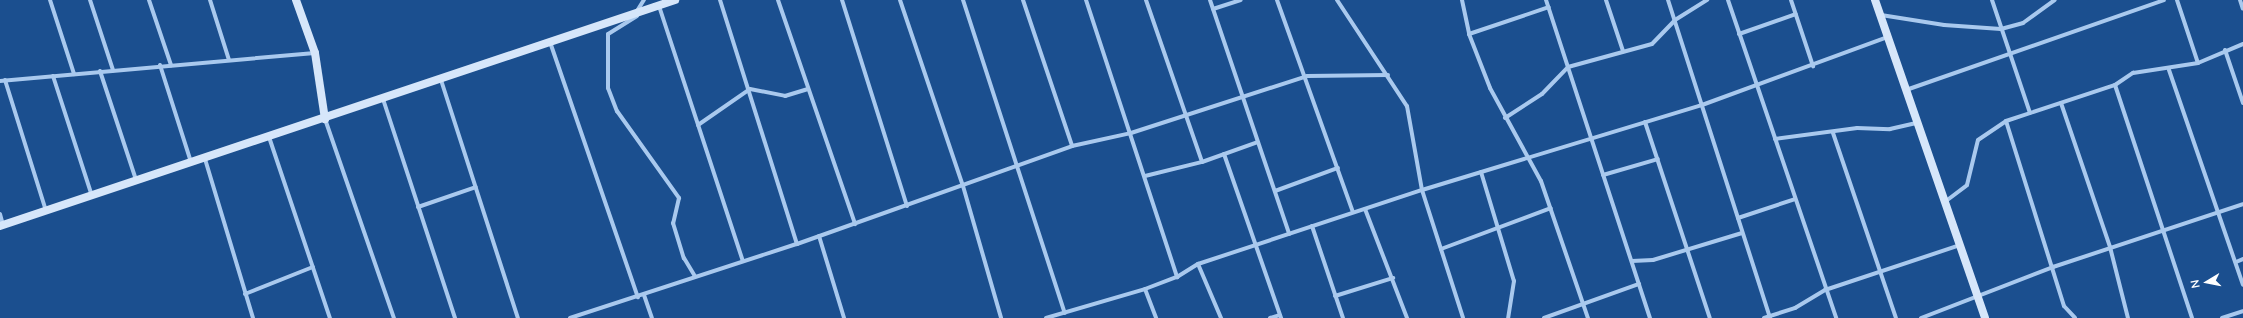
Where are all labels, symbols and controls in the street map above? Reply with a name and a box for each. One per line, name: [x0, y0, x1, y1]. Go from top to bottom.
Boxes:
north arrow: [2187, 262, 2227, 302]
text: N: [2188, 279, 2202, 289]

